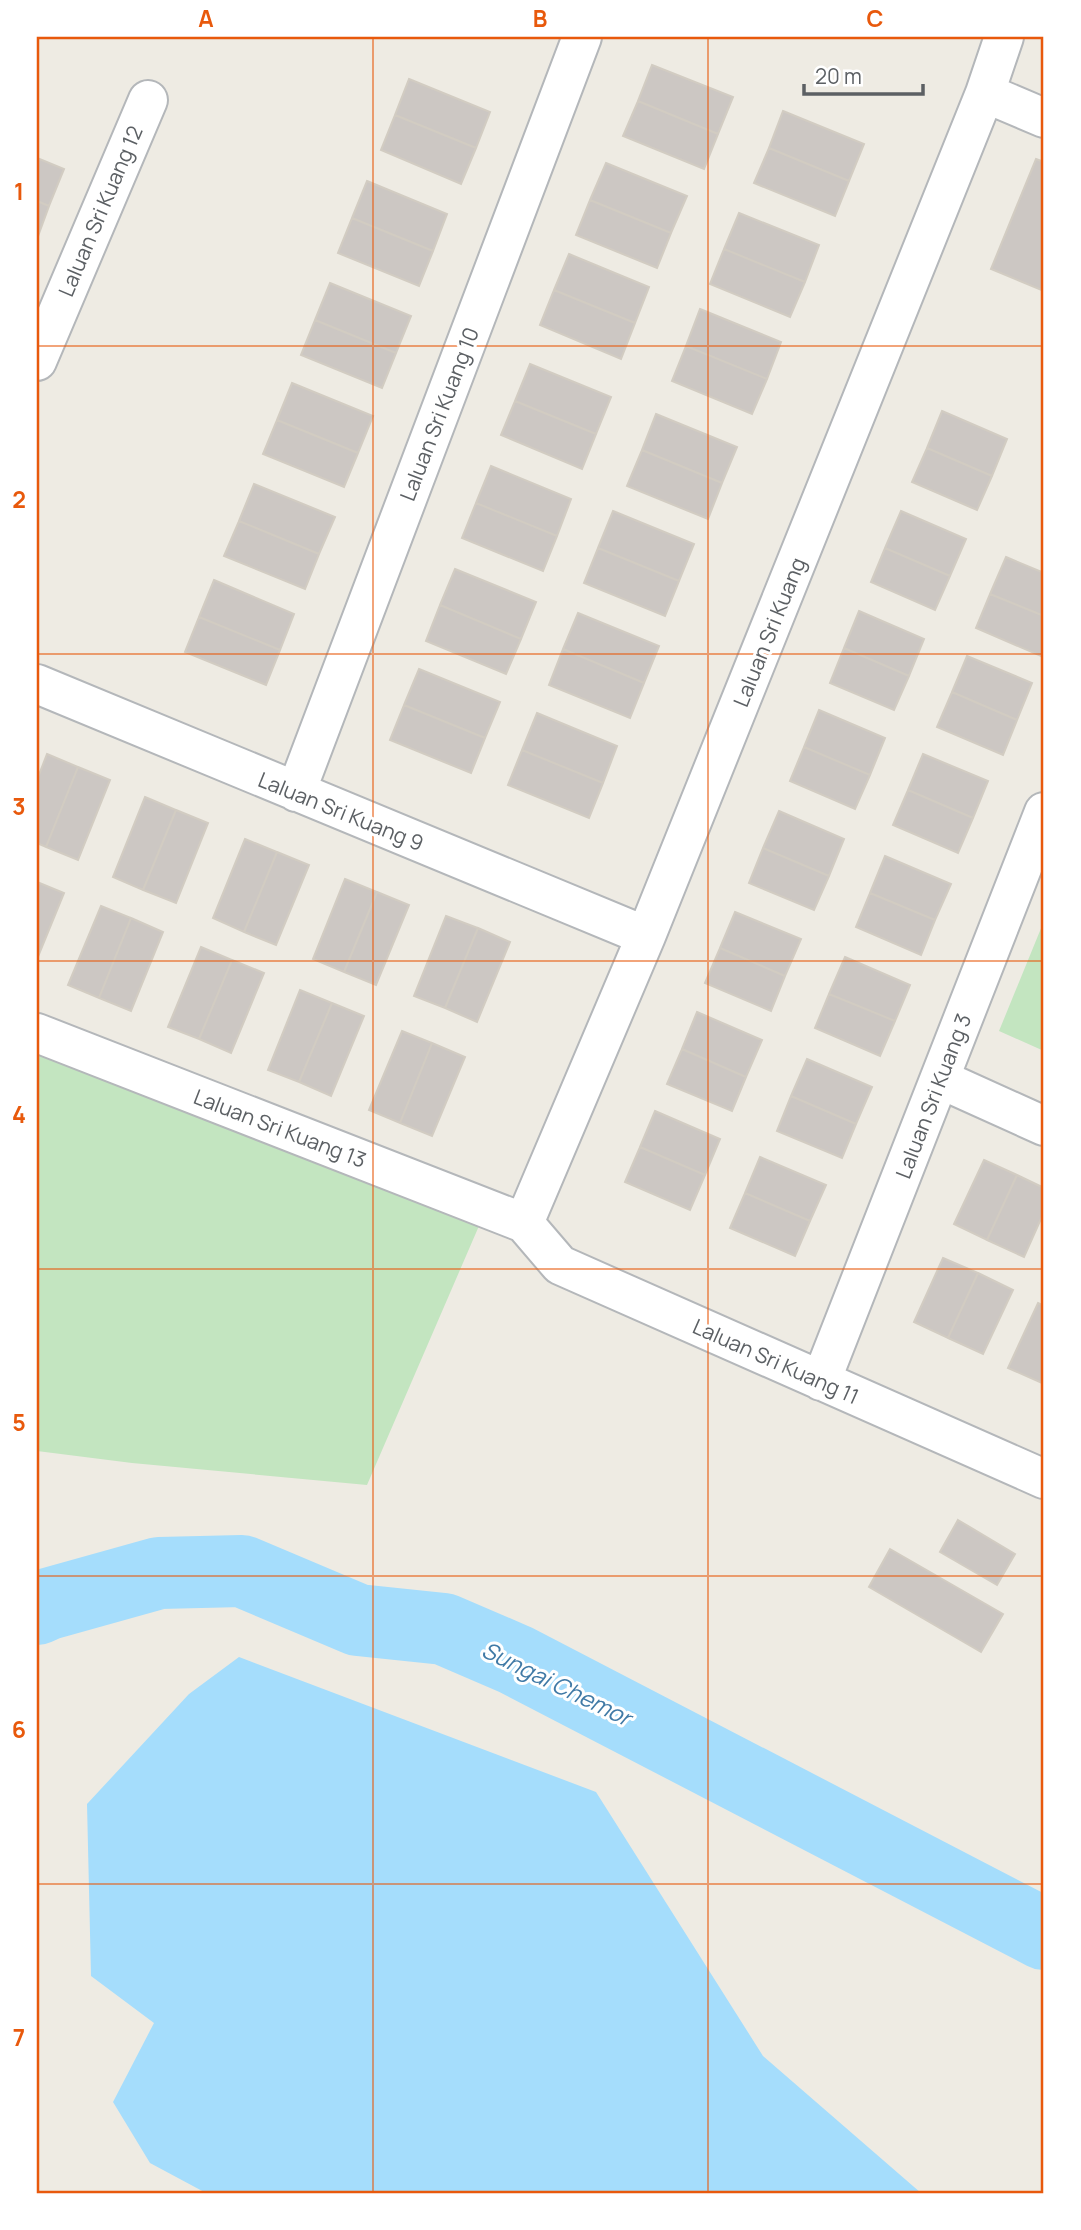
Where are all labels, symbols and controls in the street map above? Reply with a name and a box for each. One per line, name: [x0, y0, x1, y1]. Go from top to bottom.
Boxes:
text: A: [198, 2, 214, 34]
text: B: [533, 2, 547, 34]
text: C: [867, 2, 884, 34]
scale bar: [804, 52, 923, 96]
text: 20 m: [815, 62, 862, 90]
street label: Laluan Sri Kuang 12: [51, 121, 149, 301]
text: 1: [14, 175, 24, 207]
street label: Laluan Sri Kuang 10: [393, 323, 485, 505]
text: 2: [12, 483, 26, 515]
street label: Laluan Sri Kuang: [726, 553, 812, 711]
street label: Laluan Sri Kuang 9: [254, 765, 428, 857]
text: 3: [12, 790, 26, 822]
street label: Laluan Sri Kuang 3: [889, 1010, 977, 1182]
street label: Laluan Sri Kuang 13: [190, 1082, 370, 1174]
text: 4: [12, 1098, 26, 1130]
street label: Laluan Sri Kuang 11: [689, 1312, 863, 1410]
text: 5: [12, 1406, 26, 1438]
water label: Sungai Chemor: [477, 1633, 639, 1734]
text: 6: [12, 1713, 26, 1745]
text: 7: [13, 2021, 25, 2053]

